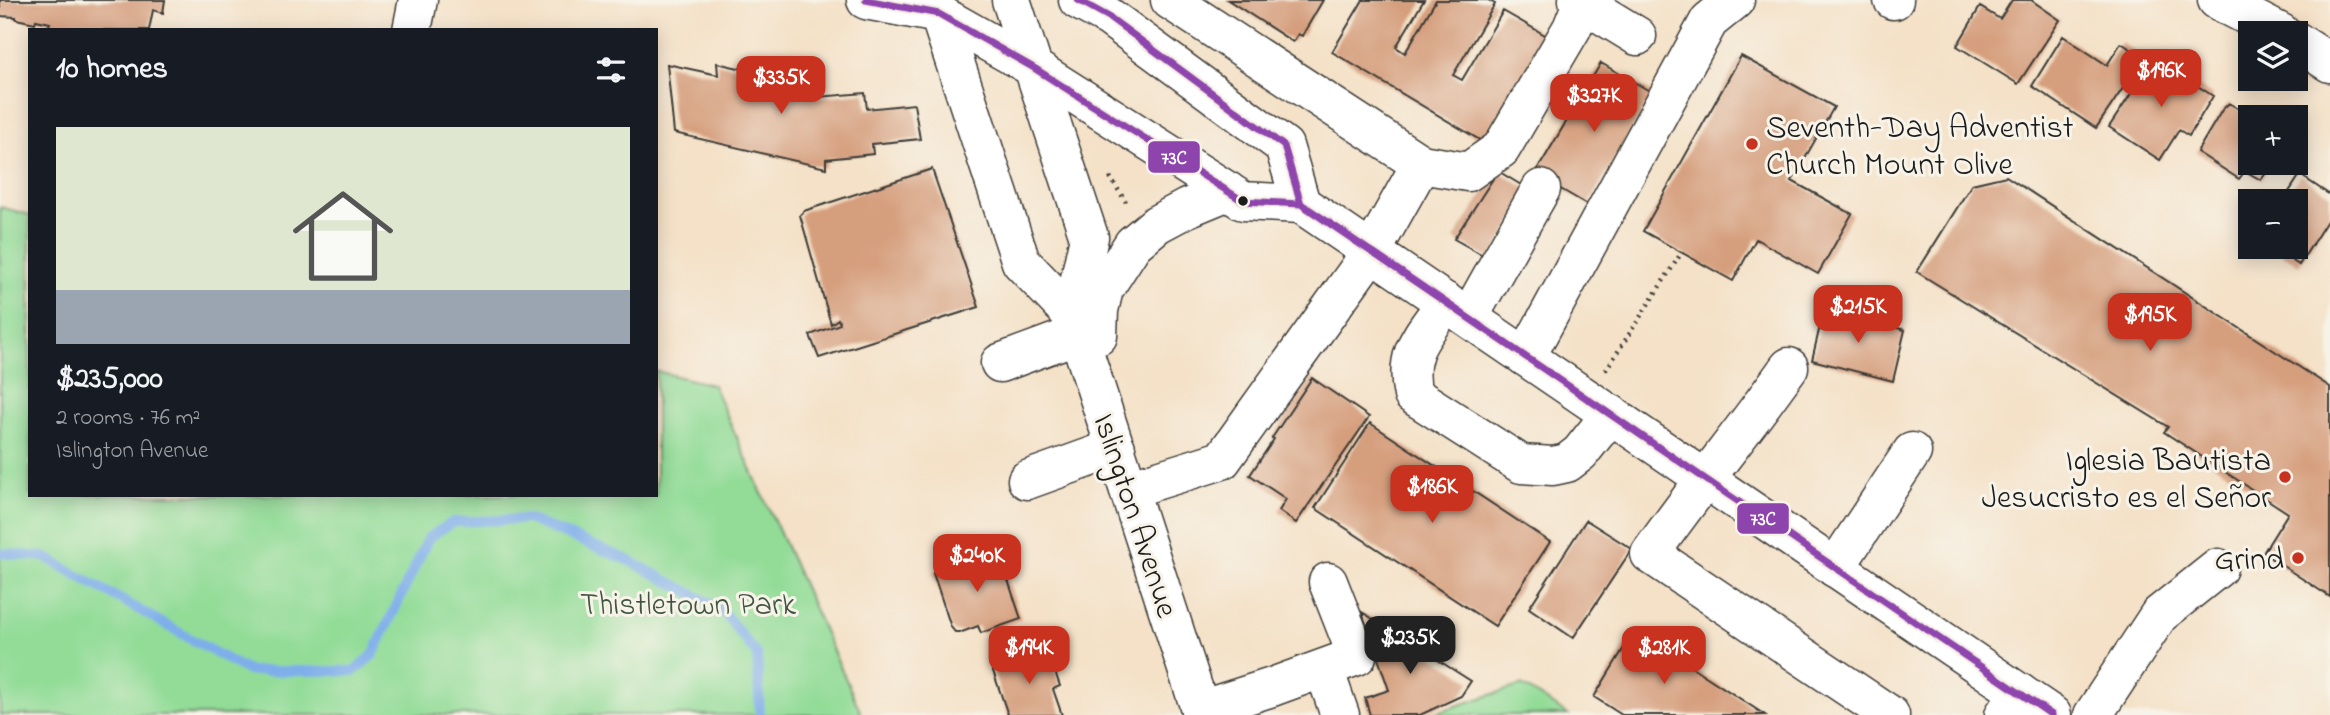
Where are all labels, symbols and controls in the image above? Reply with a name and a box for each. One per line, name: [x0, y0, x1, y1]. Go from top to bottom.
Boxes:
map controls: [2238, 21, 2308, 259]
button: layers: [2238, 21, 2308, 91]
text: 10 homes: [56, 48, 168, 92]
pin: $196K: [2112, 50, 2210, 109]
icon: filters: [592, 51, 630, 89]
text: $196K: [2136, 55, 2186, 88]
pin: $335K: [732, 57, 830, 116]
text: $335K: [752, 62, 810, 95]
pin: $327K: [1545, 74, 1643, 134]
text: $327K: [1566, 80, 1622, 113]
button: +: [2238, 105, 2308, 175]
place label: Seventh-Day Adventist Church Mount Olive: [1766, 106, 2074, 190]
marker: Seventh-Day Adventist Church Mount Olive: [1744, 136, 1760, 152]
line badge: 73C: [1147, 140, 1201, 174]
text: 73C: [1161, 146, 1188, 173]
icon: home: [280, 173, 406, 299]
button: −: [2238, 189, 2308, 259]
unlabelled marker: [1236, 194, 1250, 208]
pin: $215K: [1809, 286, 1907, 345]
text: $215K: [1830, 291, 1886, 324]
pin: $195K: [2101, 294, 2199, 353]
text: $195K: [2124, 299, 2176, 332]
text: $235,000: [56, 358, 163, 402]
text: 2 rooms · 76 m²: [56, 402, 200, 435]
street label: Islington Avenue: [1079, 408, 1189, 625]
text: Islington Avenue: [56, 435, 208, 468]
place label: Iglesia Bautista Jesucristo es el Señor: [1981, 439, 2271, 523]
pin: $186K: [1383, 466, 1481, 525]
marker: Iglesia Bautista Jesucristo es el Señor: [2277, 469, 2293, 485]
text: $186K: [1406, 471, 1458, 504]
line badge: 73C: [1736, 502, 1790, 535]
text: 73C: [1750, 507, 1777, 534]
pin: $240K: [928, 534, 1026, 594]
place label: Grind: [2214, 538, 2284, 585]
text: $240K: [949, 540, 1005, 573]
marker: Grind: [2290, 550, 2306, 566]
park label: Thistletown Park: [580, 583, 797, 630]
pin: $235K: [1361, 616, 1459, 676]
text: $235K: [1380, 622, 1440, 655]
pin: $194K: [980, 626, 1078, 686]
pin: $281K: [1615, 626, 1713, 686]
text: $194K: [1005, 632, 1053, 665]
text: $281K: [1638, 632, 1690, 665]

